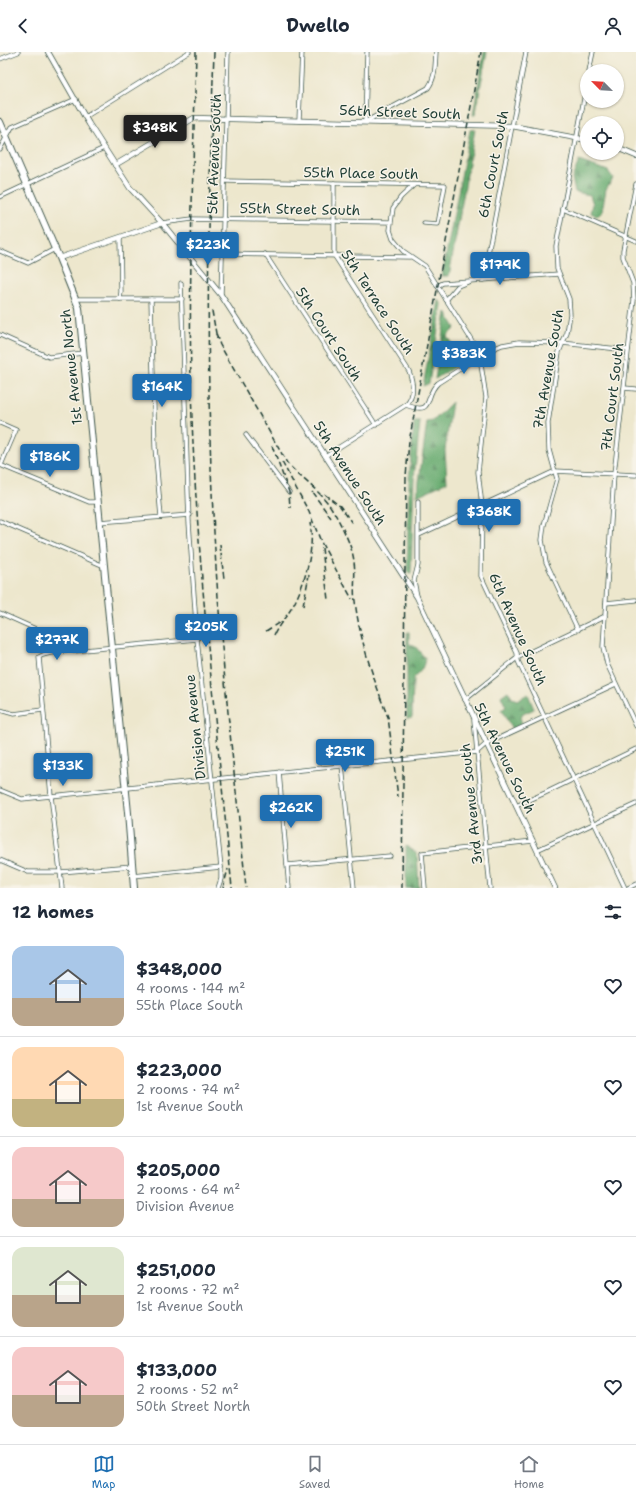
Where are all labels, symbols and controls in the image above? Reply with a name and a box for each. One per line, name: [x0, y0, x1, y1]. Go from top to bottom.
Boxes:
text: Dwello: [286, 14, 350, 38]
icon: back: [12, 15, 34, 37]
icon: person: [602, 15, 624, 37]
north arrow: [580, 64, 624, 108]
map controls: [580, 64, 624, 160]
street label: 5th Avenue South: [203, 93, 225, 215]
street label: 56th Street South: [339, 101, 461, 123]
street label: 6th Court South: [474, 109, 512, 219]
pin: $348K: [127, 115, 183, 149]
button: locate: [580, 116, 624, 160]
text: $348K: [133, 119, 177, 136]
street label: 55th Place South: [303, 163, 419, 183]
street label: 55th Street South: [239, 199, 361, 219]
pin: $223K: [180, 232, 236, 266]
text: $223K: [186, 236, 230, 253]
street label: 5th Terrace South: [337, 246, 419, 358]
pin: $179K: [472, 252, 528, 286]
text: $179K: [479, 256, 521, 273]
street label: 5th Court South: [292, 284, 366, 384]
street label: 7th Avenue South: [529, 307, 567, 431]
street label: 1st Avenue North: [56, 308, 86, 426]
pin: $383K: [436, 341, 492, 375]
street label: 7th Court South: [596, 342, 628, 452]
text: $383K: [442, 345, 486, 362]
pin: $164K: [134, 374, 190, 408]
text: $164K: [141, 378, 183, 395]
street label: 5th Avenue South: [310, 417, 390, 529]
pin: $186K: [22, 444, 78, 478]
text: $186K: [29, 448, 71, 465]
pin: $368K: [461, 499, 517, 533]
text: $368K: [467, 503, 511, 520]
street label: 6th Avenue South: [485, 570, 551, 688]
pin: $205K: [178, 614, 234, 648]
text: $205K: [184, 618, 228, 635]
pin: $277K: [29, 627, 85, 661]
text: $277K: [35, 631, 79, 648]
street label: Division Avenue: [181, 673, 209, 781]
street label: 5th Avenue South: [470, 700, 540, 816]
pin: $251K: [317, 739, 373, 773]
street label: 3rd Avenue South: [456, 742, 486, 866]
text: $251K: [325, 743, 365, 760]
pin: $133K: [35, 753, 91, 787]
text: $133K: [43, 757, 83, 774]
pin: $262K: [263, 795, 319, 829]
text: $262K: [269, 799, 313, 816]
text: 12 homes: [12, 901, 94, 923]
icon: filters: [602, 901, 624, 923]
text: $348,000: [136, 958, 222, 980]
icon: home: [44, 962, 92, 1010]
icon: heart: [602, 975, 624, 997]
text: 4 rooms · 144 m²: [136, 980, 245, 997]
text: 55th Place South: [136, 997, 243, 1014]
text: $223,000: [136, 1059, 222, 1081]
icon: home: [44, 1063, 92, 1111]
icon: heart: [602, 1076, 624, 1098]
text: 2 rooms · 74 m²: [136, 1081, 240, 1098]
text: 1st Avenue South: [136, 1098, 243, 1115]
text: $205,000: [136, 1159, 221, 1181]
icon: home: [44, 1163, 92, 1211]
icon: heart: [602, 1176, 624, 1198]
text: 2 rooms · 64 m²: [136, 1181, 240, 1198]
text: Division Avenue: [136, 1198, 234, 1215]
text: $251,000: [136, 1259, 216, 1281]
icon: home: [44, 1263, 92, 1311]
icon: heart: [602, 1276, 624, 1298]
text: 2 rooms · 72 m²: [136, 1281, 240, 1298]
text: 1st Avenue South: [136, 1298, 243, 1315]
text: $133,000: [136, 1359, 217, 1381]
icon: home: [44, 1363, 92, 1411]
icon: heart: [602, 1376, 624, 1398]
text: 2 rooms · 52 m²: [136, 1381, 239, 1398]
text: 50th Street North: [136, 1398, 250, 1415]
tab: Map: [92, 1453, 115, 1492]
tab: Saved: [299, 1453, 330, 1492]
tab: Home: [514, 1453, 544, 1492]

